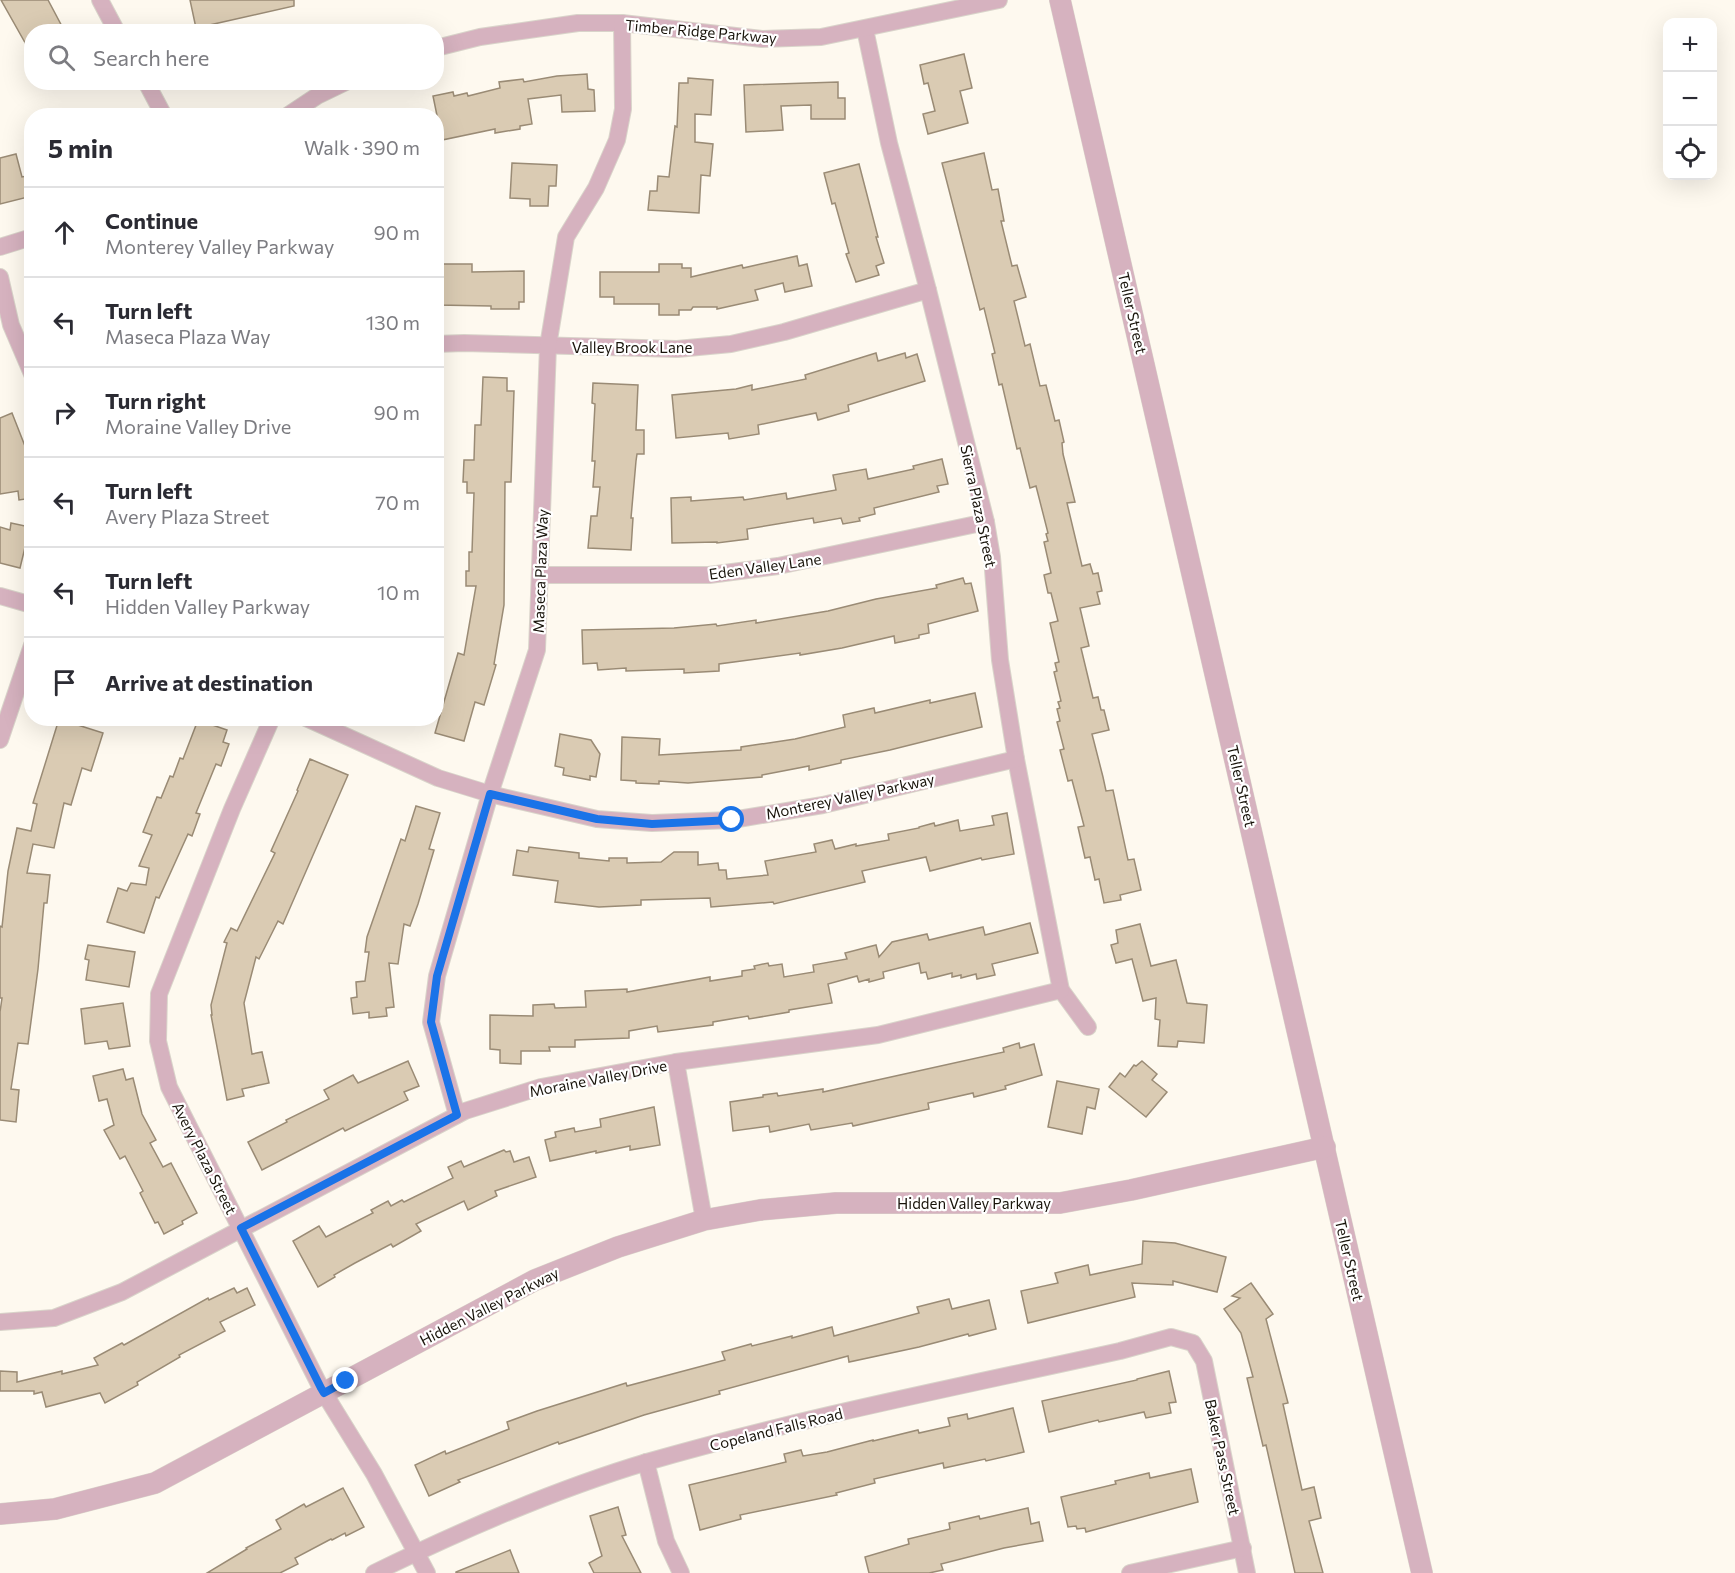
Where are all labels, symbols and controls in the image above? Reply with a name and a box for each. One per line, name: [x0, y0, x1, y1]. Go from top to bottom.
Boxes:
street label: Timber Ridge Parkway: [624, 15, 778, 47]
map controls: [1663, 18, 1717, 180]
button: +: [1663, 18, 1717, 72]
search box: [24, 24, 444, 90]
icon: search: [45, 41, 78, 74]
text: Search here: [93, 44, 209, 71]
button: −: [1663, 72, 1717, 126]
button: locate: [1663, 126, 1717, 180]
text: 5 min: [48, 132, 113, 163]
text: Walk · 390 m: [304, 135, 420, 159]
text: Continue: [105, 207, 198, 234]
icon: ahead: [48, 216, 81, 249]
text: 90 m: [374, 220, 420, 244]
text: Monterey Valley Parkway: [105, 234, 334, 258]
street label: Teller Street: [1115, 270, 1151, 356]
text: Turn left: [105, 297, 192, 324]
icon: left: [48, 306, 81, 339]
text: 130 m: [366, 310, 420, 334]
text: Maseca Plaza Way: [105, 324, 271, 348]
street label: Valley Brook Lane: [572, 338, 692, 356]
text: Turn right: [105, 387, 206, 414]
icon: right: [48, 396, 81, 429]
text: 90 m: [374, 400, 420, 424]
text: Moraine Valley Drive: [105, 414, 291, 438]
street label: Sierra Plaza Street: [957, 443, 1001, 569]
text: Turn left: [105, 477, 192, 504]
icon: left: [48, 486, 81, 519]
text: 70 m: [375, 490, 420, 514]
text: Avery Plaza Street: [105, 504, 270, 528]
street label: Maseca Plaza Way: [529, 508, 551, 633]
street label: Eden Valley Lane: [708, 549, 822, 583]
text: Turn left: [105, 567, 192, 594]
icon: left: [48, 576, 81, 609]
text: 10 m: [377, 580, 420, 604]
text: Hidden Valley Parkway: [105, 594, 310, 618]
icon: arrive: [48, 666, 81, 699]
text: Arrive at destination: [105, 669, 313, 696]
street label: Teller Street: [1224, 743, 1260, 829]
street label: Monterey Valley Parkway: [764, 769, 936, 823]
route start: [718, 806, 744, 832]
street label: Moraine Valley Drive: [528, 1056, 668, 1100]
street label: Avery Plaza Street: [169, 1099, 241, 1217]
street label: Hidden Valley Parkway: [897, 1194, 1051, 1212]
street label: Teller Street: [1332, 1217, 1368, 1303]
street label: Hidden Valley Parkway: [416, 1263, 562, 1349]
route end: [332, 1367, 358, 1393]
street label: Baker Pass Street: [1202, 1397, 1244, 1517]
street label: Copeland Falls Road: [708, 1404, 844, 1454]

